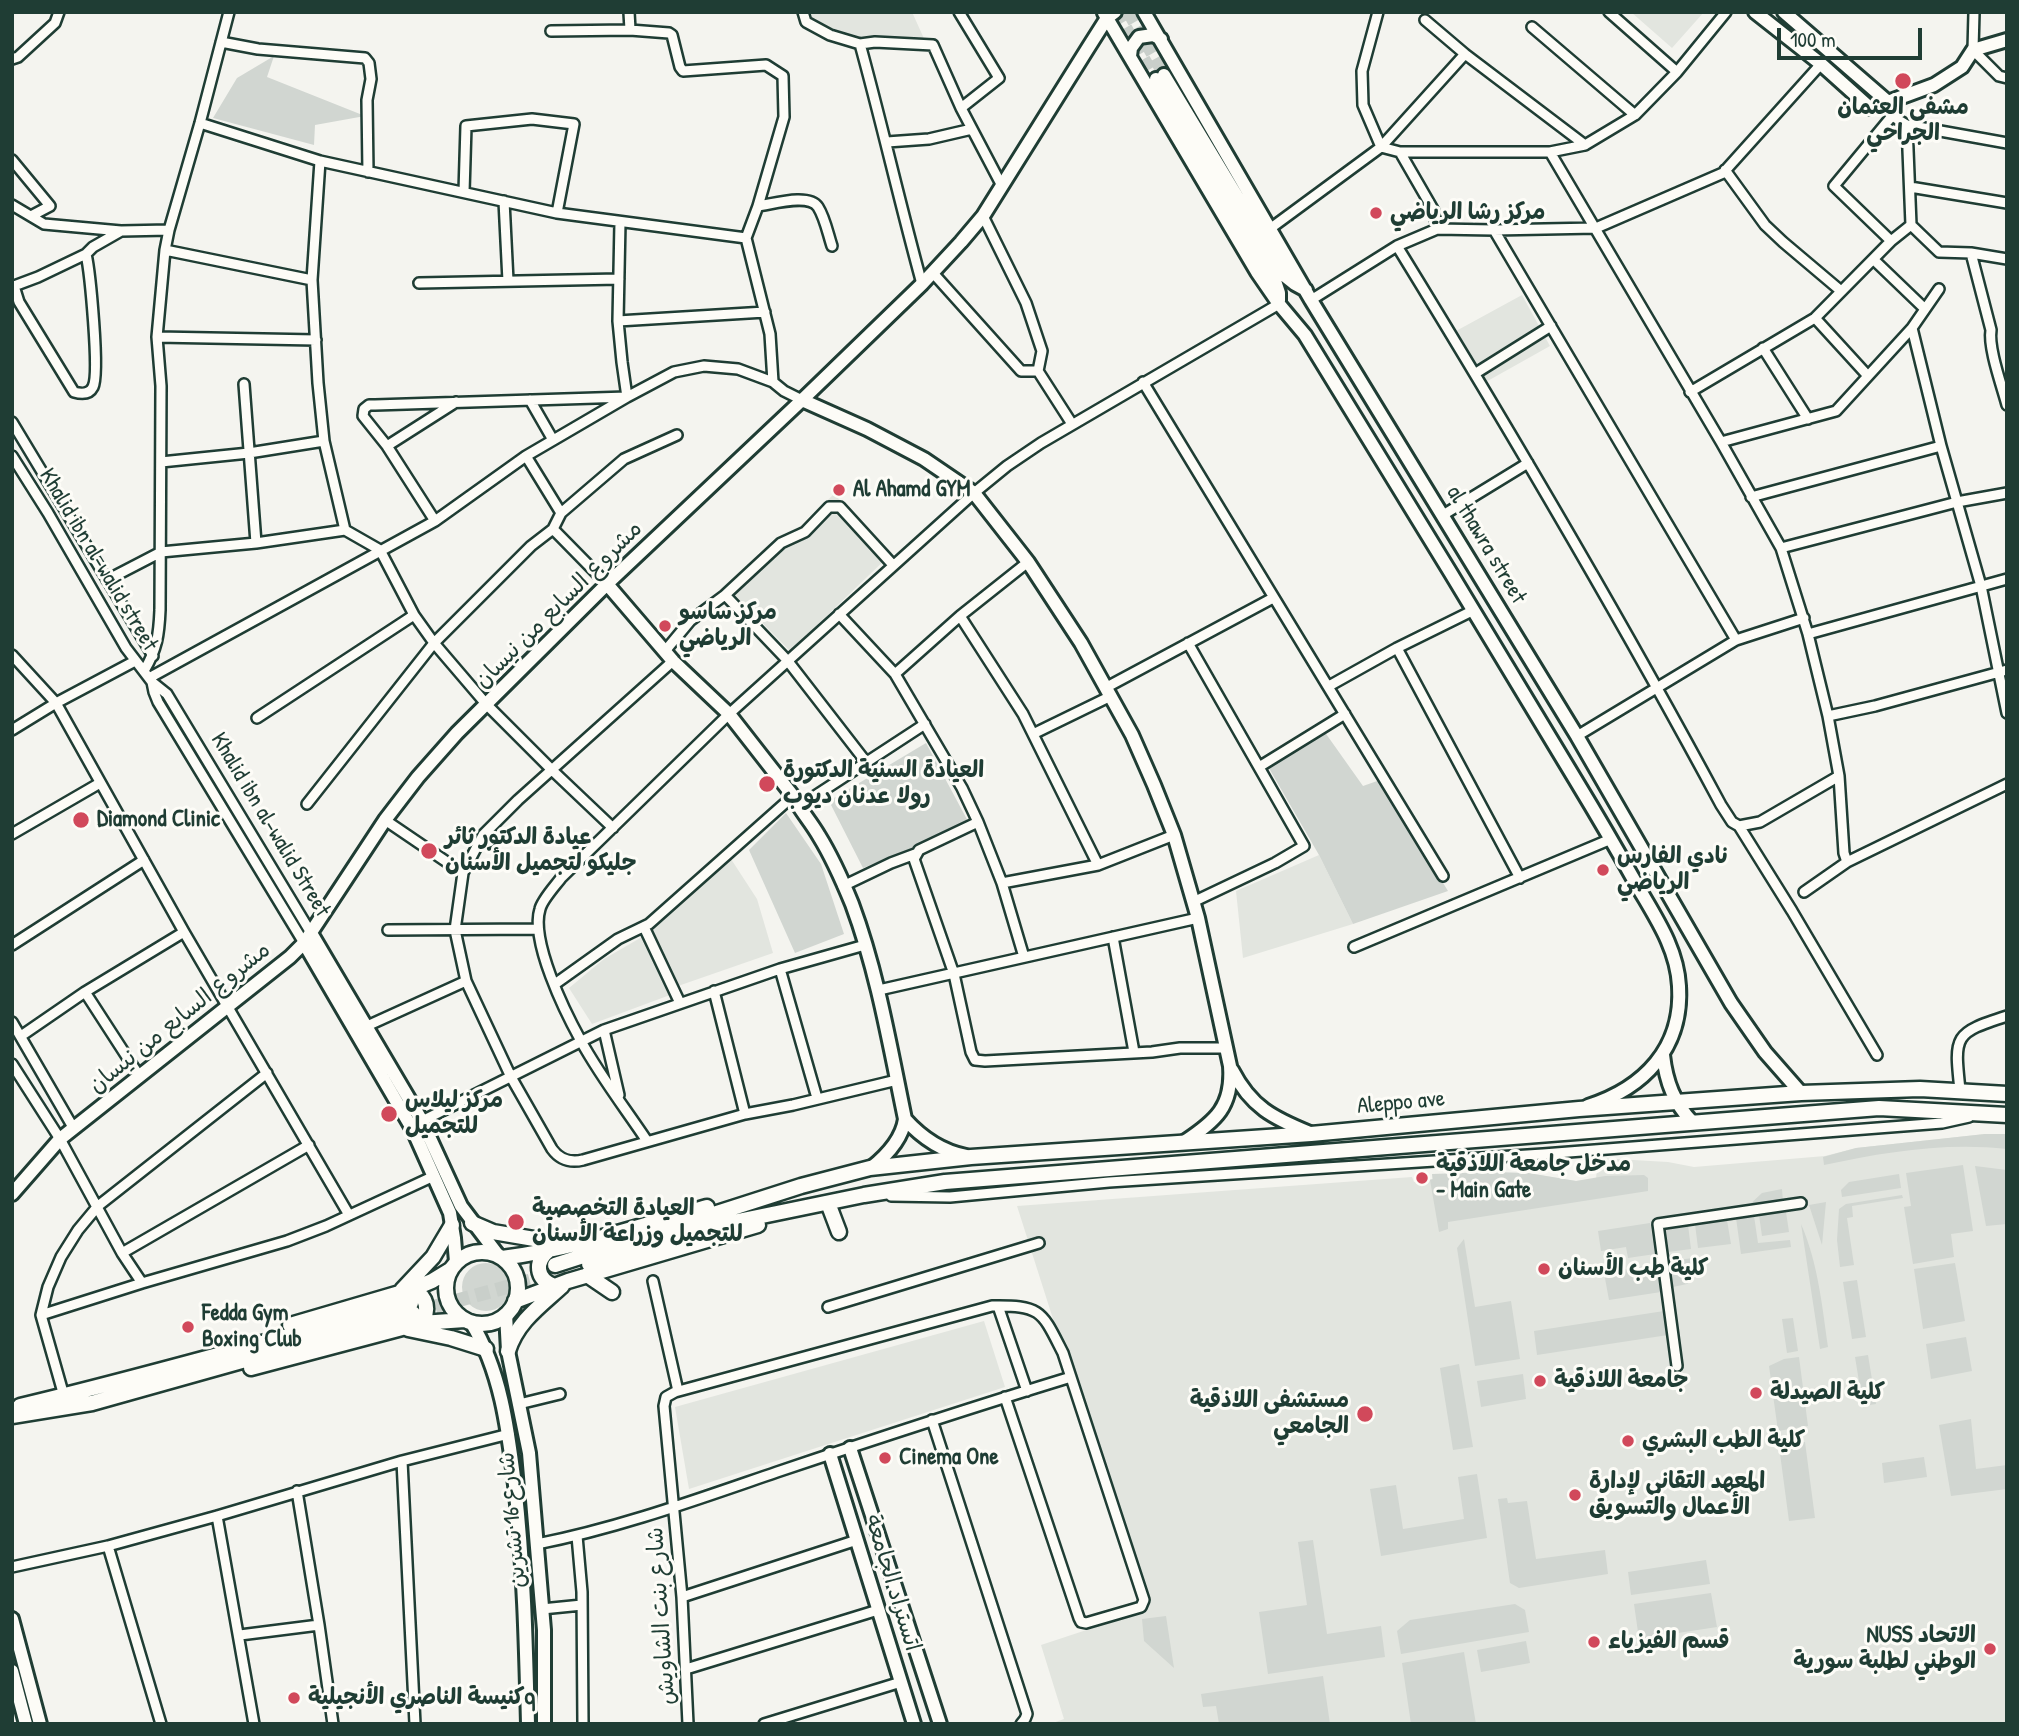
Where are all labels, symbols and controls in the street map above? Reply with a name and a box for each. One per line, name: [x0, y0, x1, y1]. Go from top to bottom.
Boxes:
scale bar: [1781, 14, 1926, 58]
text: 100 m: [1790, 25, 1836, 54]
marker: مشفى العثمان الجراحي: [1893, 71, 1913, 91]
place label: مشفى العثمان الجراحي: [1837, 94, 1969, 148]
place label: مركز رشا الرياضي: [1390, 199, 1545, 227]
marker: مركز رشا الرياضي: [1368, 205, 1384, 221]
street label: Khalid ibn al-walid street: [33, 464, 163, 656]
place label: Al Ahamd GYM: [853, 476, 970, 504]
street label: al thawra street: [1440, 481, 1532, 609]
marker: Al Ahamd GYM: [831, 482, 847, 498]
street label: مشروع السابع من نيسان: [470, 516, 648, 694]
place label: مركز ساسو الرياضي: [679, 599, 777, 653]
marker: مركز ساسو الرياضي: [657, 618, 673, 634]
street label: Khalid ibn al-walid Street: [204, 728, 336, 922]
place label: العيادة السنية الدكتورة رولا عدنان ديوب: [783, 757, 984, 811]
marker: العيادة السنية الدكتورة رولا عدنان ديوب: [757, 774, 777, 794]
place label: Diamond Clinic: [97, 806, 220, 834]
marker: Diamond Clinic: [71, 810, 91, 830]
place label: عيادة الدكتور ثائر جليكو لتجميل الأسنان: [445, 824, 637, 878]
marker: عيادة الدكتور ثائر جليكو لتجميل الأسنان: [419, 841, 439, 861]
place label: نادي الفارس الرياضي: [1617, 843, 1728, 897]
marker: نادي الفارس الرياضي: [1595, 862, 1611, 878]
street label: مشروع السابع من نيسان: [84, 936, 276, 1100]
street label: Aleppo ave: [1356, 1085, 1446, 1121]
place label: مركز ليلاس للتجميل: [405, 1087, 503, 1141]
marker: مركز ليلاس للتجميل: [379, 1104, 399, 1124]
place label: مدخل جامعة اللاذقية - Main Gate: [1436, 1151, 1631, 1205]
marker: مدخل جامعة اللاذقية - Main Gate: [1414, 1170, 1430, 1186]
place label: العيادة التخصصية للتجميل وزراعة الأسنان: [532, 1195, 743, 1249]
marker: العيادة التخصصية للتجميل وزراعة الأسنان: [506, 1212, 526, 1232]
place label: كلية طب الأسنان: [1558, 1255, 1709, 1283]
marker: كلية طب الأسنان: [1536, 1261, 1552, 1277]
place label: Fedda Gym Boxing Club: [202, 1300, 302, 1354]
marker: Fedda Gym Boxing Club: [180, 1319, 196, 1335]
place label: جامعة اللاذقية: [1554, 1367, 1688, 1395]
marker: جامعة اللاذقية: [1532, 1373, 1548, 1389]
place label: كلية الصيدلة: [1770, 1379, 1885, 1407]
marker: كلية الصيدلة: [1748, 1385, 1764, 1401]
place label: مستشفى اللاذقية الجامعي: [1190, 1387, 1349, 1441]
marker: مستشفى اللاذقية الجامعي: [1355, 1404, 1375, 1424]
place label: كلية الطب البشري: [1642, 1427, 1805, 1455]
marker: كلية الطب البشري: [1620, 1433, 1636, 1449]
place label: Cinema One: [899, 1444, 999, 1472]
marker: Cinema One: [877, 1450, 893, 1466]
street label: شارع 16 تشرين: [493, 1451, 533, 1589]
place label: المعهد التقاني لإدارة الأعمال والتسويق: [1589, 1468, 1765, 1522]
marker: المعهد التقاني لإدارة الأعمال والتسويق: [1567, 1487, 1583, 1503]
street label: اتستراد الجامعة: [858, 1511, 926, 1655]
street label: شارع بنت الشاويش: [642, 1526, 682, 1706]
place label: NUSS الاتحاد الوطني لطلبة سورية: [1793, 1622, 1976, 1676]
place label: قسم الفيزياء: [1608, 1628, 1729, 1656]
marker: قسم الفيزياء: [1586, 1634, 1602, 1650]
marker: NUSS الاتحاد الوطني لطلبة سورية: [1982, 1641, 1998, 1657]
place label: كنيسة الناصري الأنجيليةq: [308, 1684, 535, 1712]
marker: كنيسة الناصري الأنجيليةq: [286, 1690, 302, 1706]

